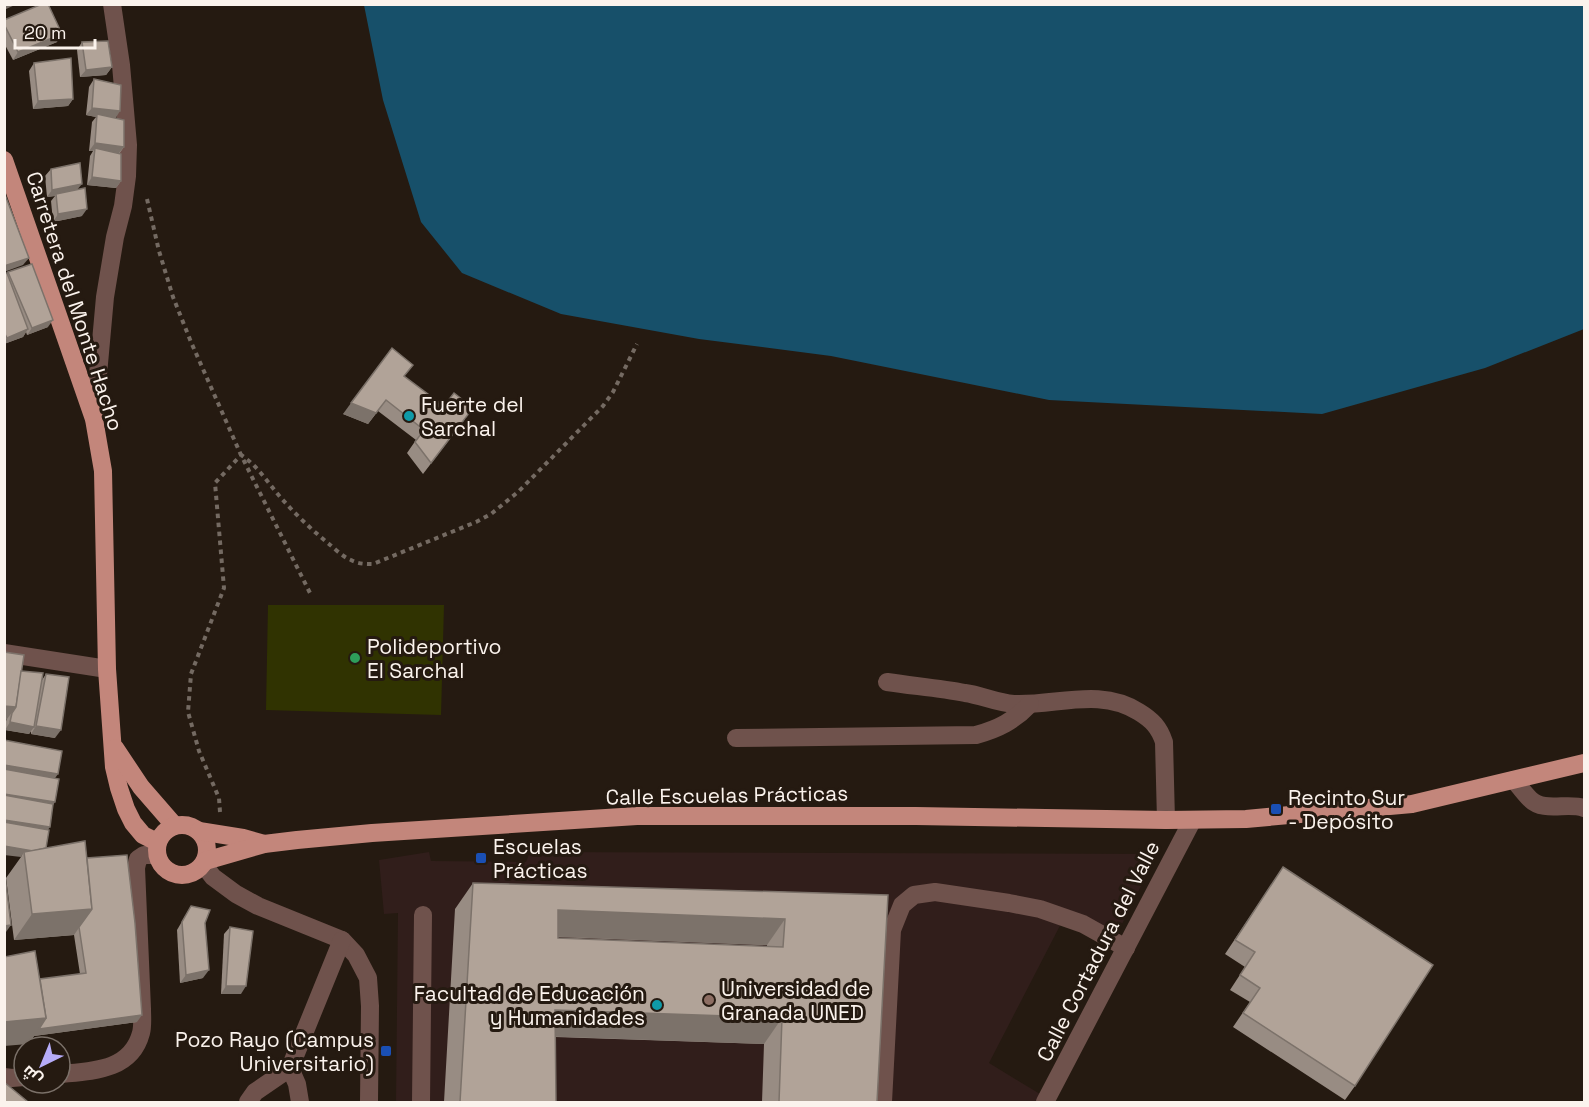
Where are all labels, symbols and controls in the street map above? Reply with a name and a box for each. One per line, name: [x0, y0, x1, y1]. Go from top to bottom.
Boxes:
scale bar: [15, 12, 94, 50]
text: 20 m: [24, 21, 67, 44]
street label: Carretera del Monte Hacho: [20, 168, 130, 434]
place label: Fuerte del Sarchal: [421, 391, 524, 442]
marker: Fuerte del Sarchal: [402, 409, 416, 423]
place label: Polideportivo El Sarchal: [367, 633, 502, 684]
marker: Polideportivo El Sarchal: [348, 651, 362, 665]
street label: Calle Escuelas Prácticas: [606, 779, 848, 811]
place label: Recinto Sur - Depósito: [1288, 784, 1405, 835]
marker: Recinto Sur - Depósito: [1269, 802, 1283, 816]
place label: Escuelas Prácticas: [493, 833, 588, 884]
street label: Calle Cortadura del Valle: [1031, 836, 1165, 1066]
marker: Escuelas Prácticas: [474, 851, 488, 865]
place label: Universidad de Granada UNED: [721, 975, 870, 1026]
place label: Facultad de Educación y Humanidades: [414, 980, 645, 1031]
marker: Universidad de Granada UNED: [702, 993, 716, 1007]
marker: Facultad de Educación y Humanidades: [650, 998, 664, 1012]
place label: Pozo Rayo (Campus Universitario): [175, 1026, 374, 1077]
north arrow: [12, 1035, 72, 1095]
marker: Pozo Rayo (Campus Universitario): [379, 1044, 393, 1058]
text: ش: [17, 1061, 47, 1090]

